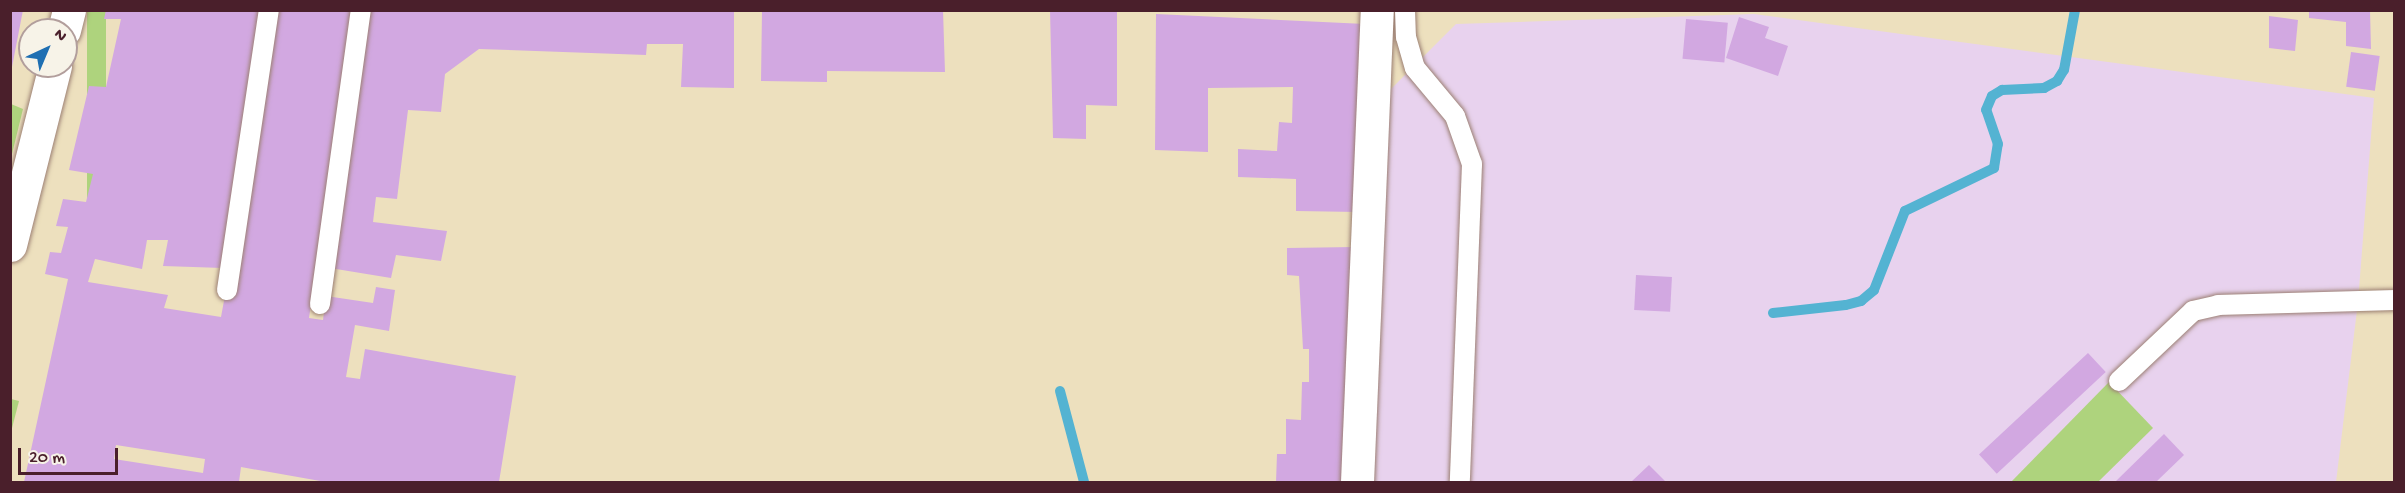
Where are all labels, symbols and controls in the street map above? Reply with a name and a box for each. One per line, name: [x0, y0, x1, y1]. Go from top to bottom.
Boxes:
north arrow: [18, 18, 78, 78]
text: N: [49, 26, 70, 47]
scale bar: [21, 436, 122, 474]
text: 20 m: [29, 448, 65, 469]

